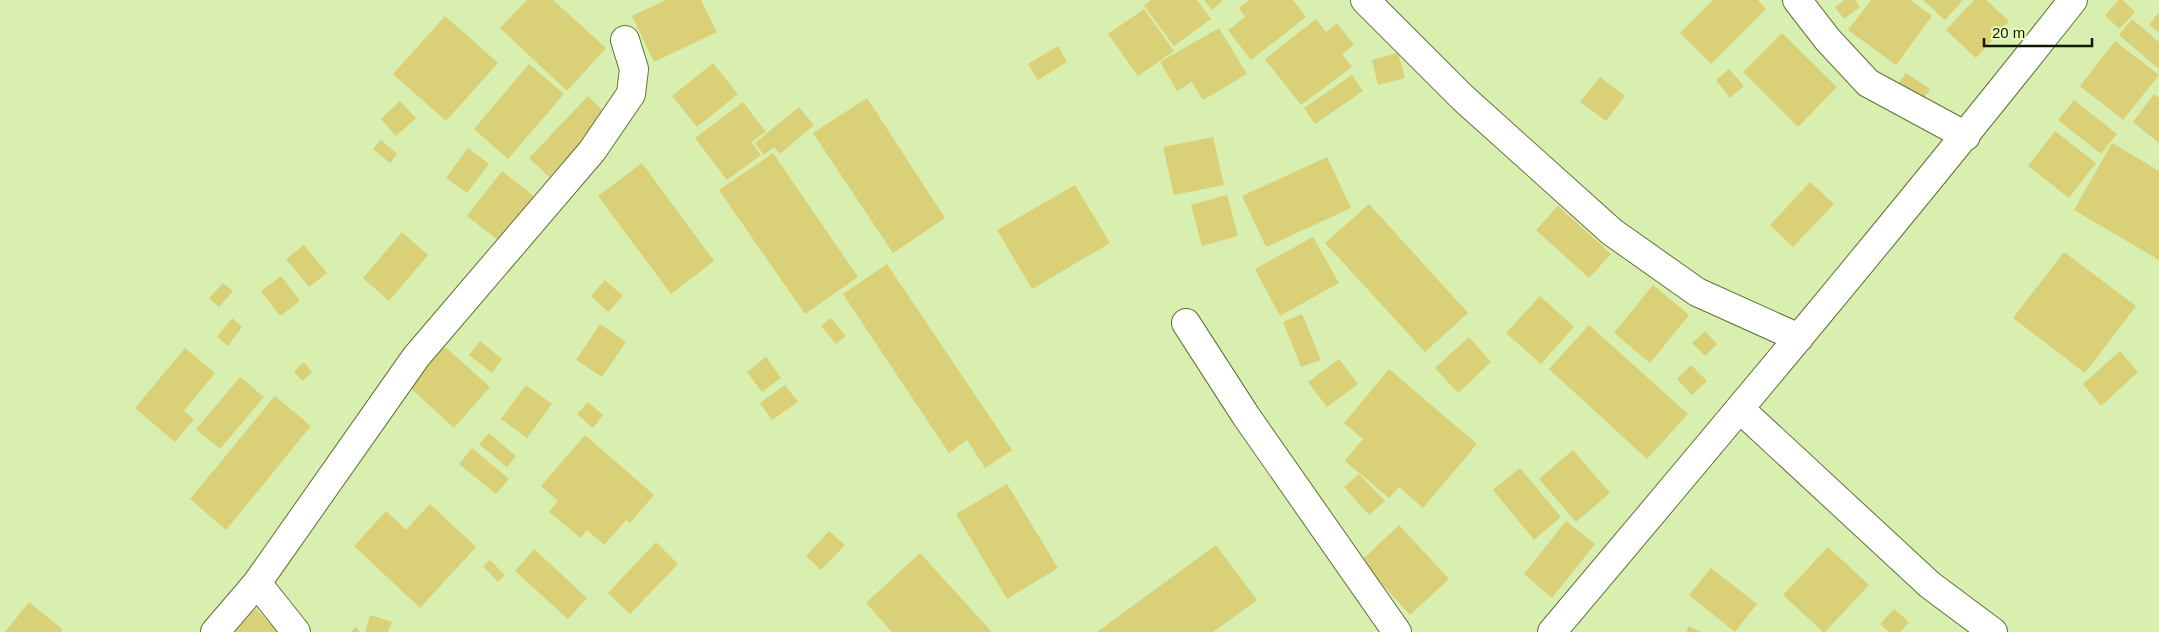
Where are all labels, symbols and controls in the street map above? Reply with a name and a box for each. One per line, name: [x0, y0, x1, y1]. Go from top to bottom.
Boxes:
scale bar: [1984, 15, 2092, 47]
text: 20 m: [1992, 24, 2025, 41]

